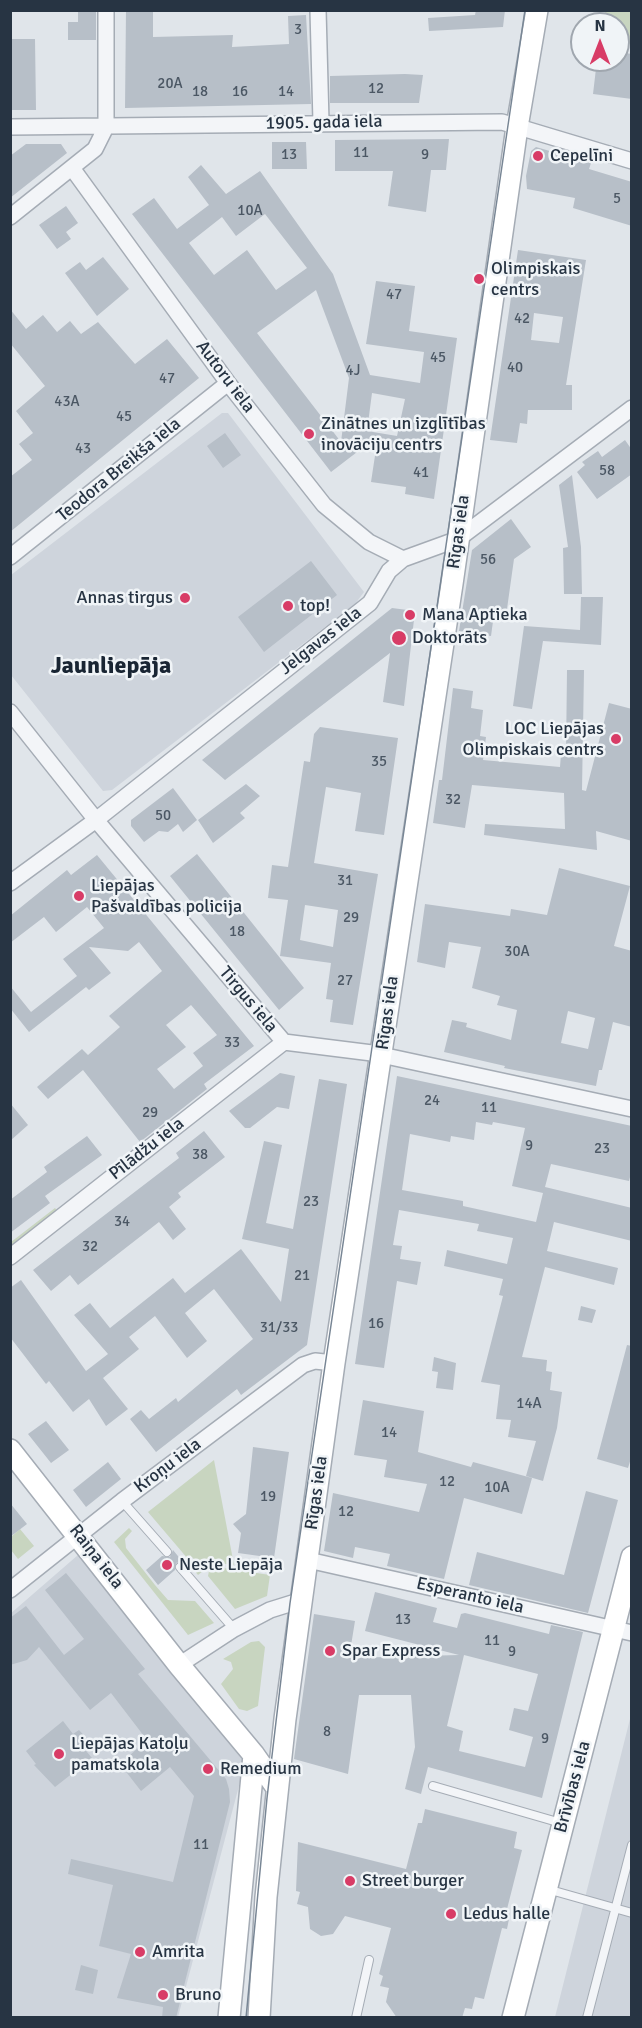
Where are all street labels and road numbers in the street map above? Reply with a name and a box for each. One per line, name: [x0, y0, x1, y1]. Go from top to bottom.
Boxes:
street label: 1905. gada iela: [265, 111, 383, 135]
street label: Autoru iela: [191, 337, 259, 417]
street label: Teodora Breikša iela: [53, 413, 185, 527]
street label: Rīgas iela: [443, 494, 475, 570]
street label: Jelgavas iela: [276, 602, 366, 680]
street label: Tirgus iela: [214, 963, 282, 1037]
street label: Rīgas iela: [372, 975, 404, 1051]
street label: Pīlādžu iela: [105, 1113, 189, 1185]
street label: Kroņu iela: [130, 1434, 206, 1498]
street label: Rīgas iela: [301, 1455, 333, 1531]
street label: Raiņa iela: [64, 1520, 128, 1594]
street label: Esperanto iela: [414, 1573, 526, 1619]
street label: Brīvības iela: [550, 1739, 596, 1835]

